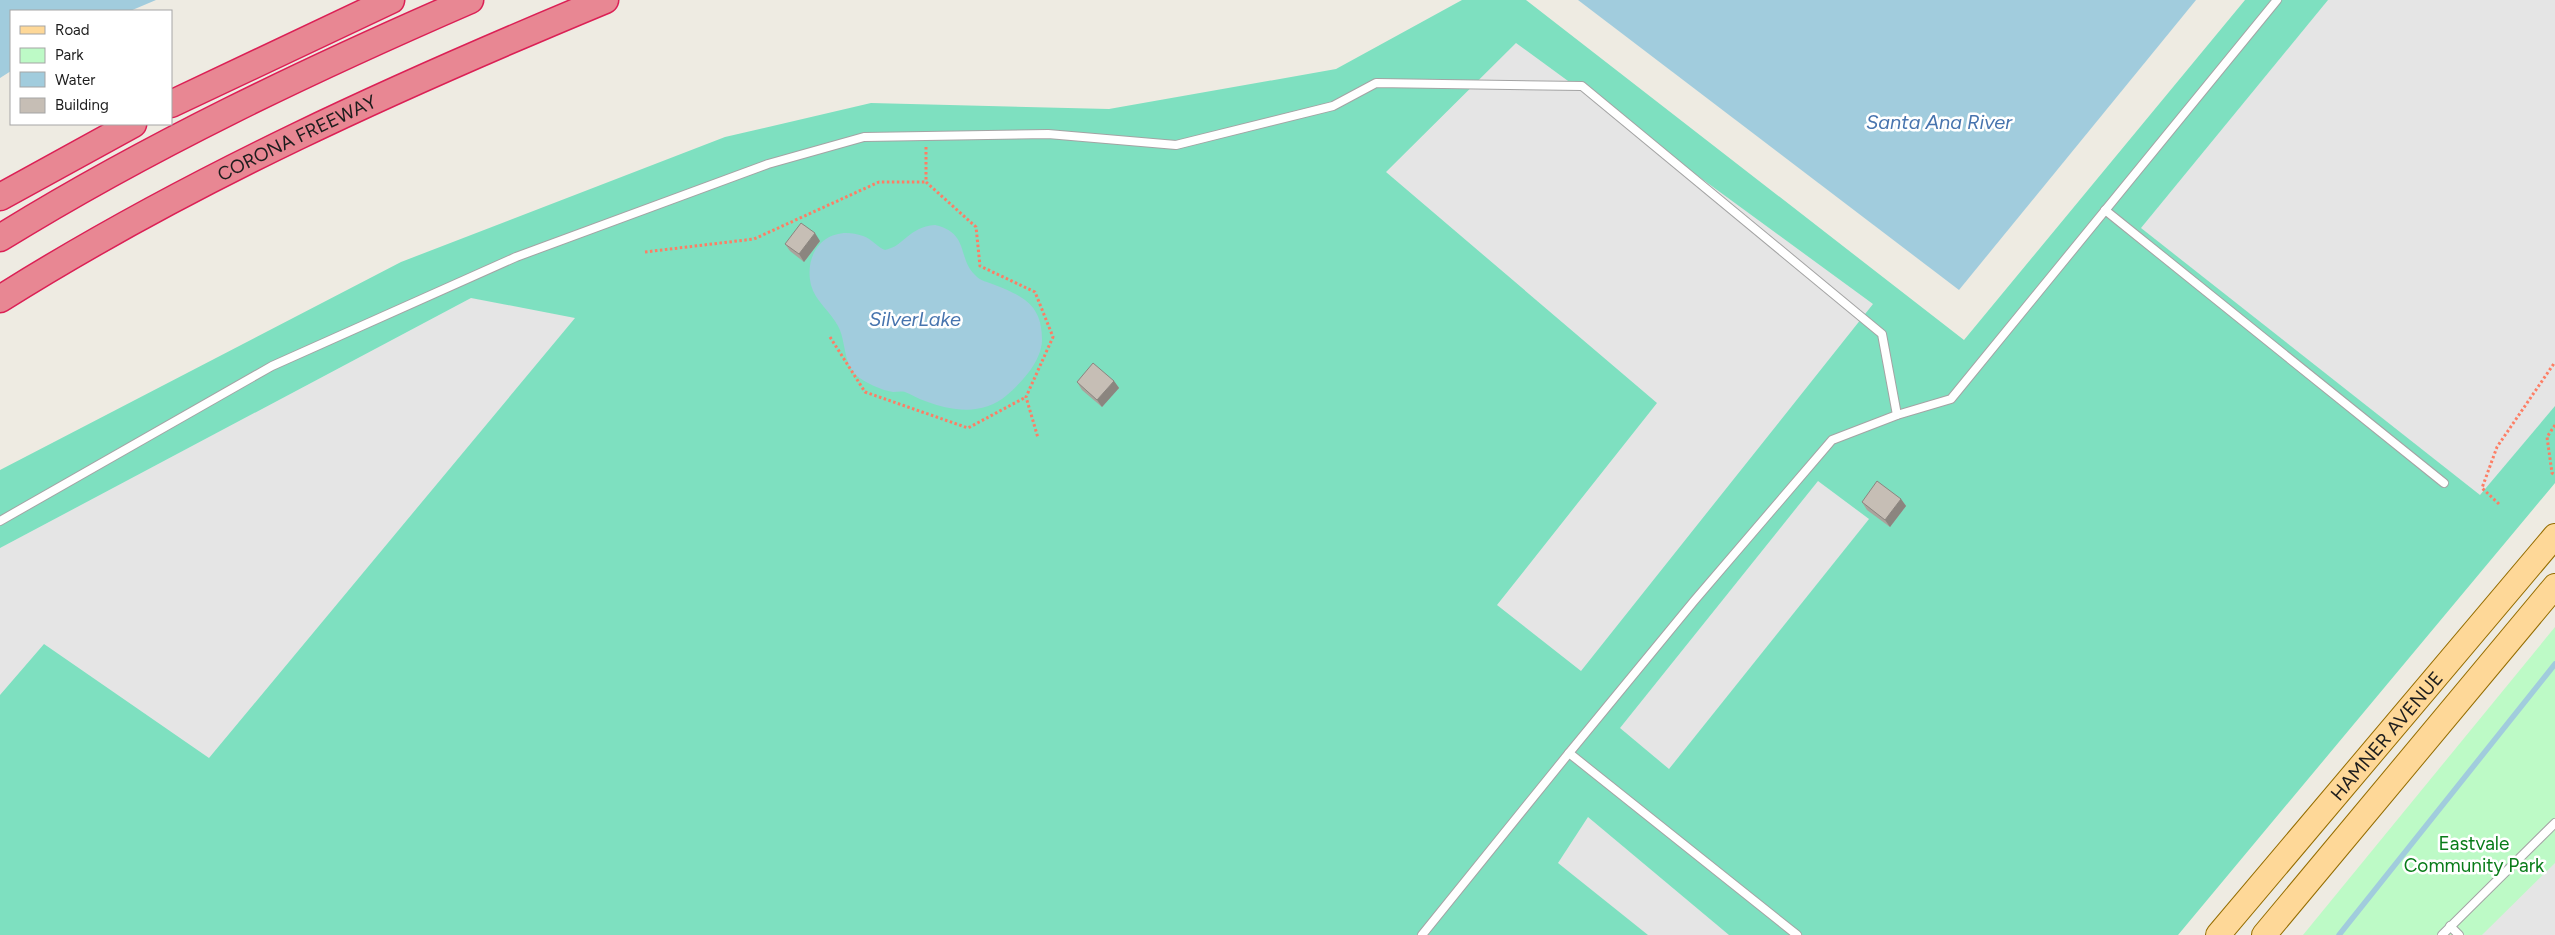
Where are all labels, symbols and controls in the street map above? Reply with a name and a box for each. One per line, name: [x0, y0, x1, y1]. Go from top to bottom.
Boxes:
legend: [10, 10, 172, 125]
text: Road: [55, 21, 90, 39]
text: Park: [55, 46, 84, 64]
text: Water: [55, 71, 95, 89]
street label: CORONA FREEWAY: [213, 90, 381, 186]
text: Building: [55, 96, 109, 114]
water label: Santa Ana River: [1866, 110, 2013, 134]
water label: SilverLake: [869, 307, 961, 331]
street label: HAMNER AVENUE: [2326, 667, 2448, 805]
park label: Eastvale Community Park: [2404, 832, 2545, 877]

